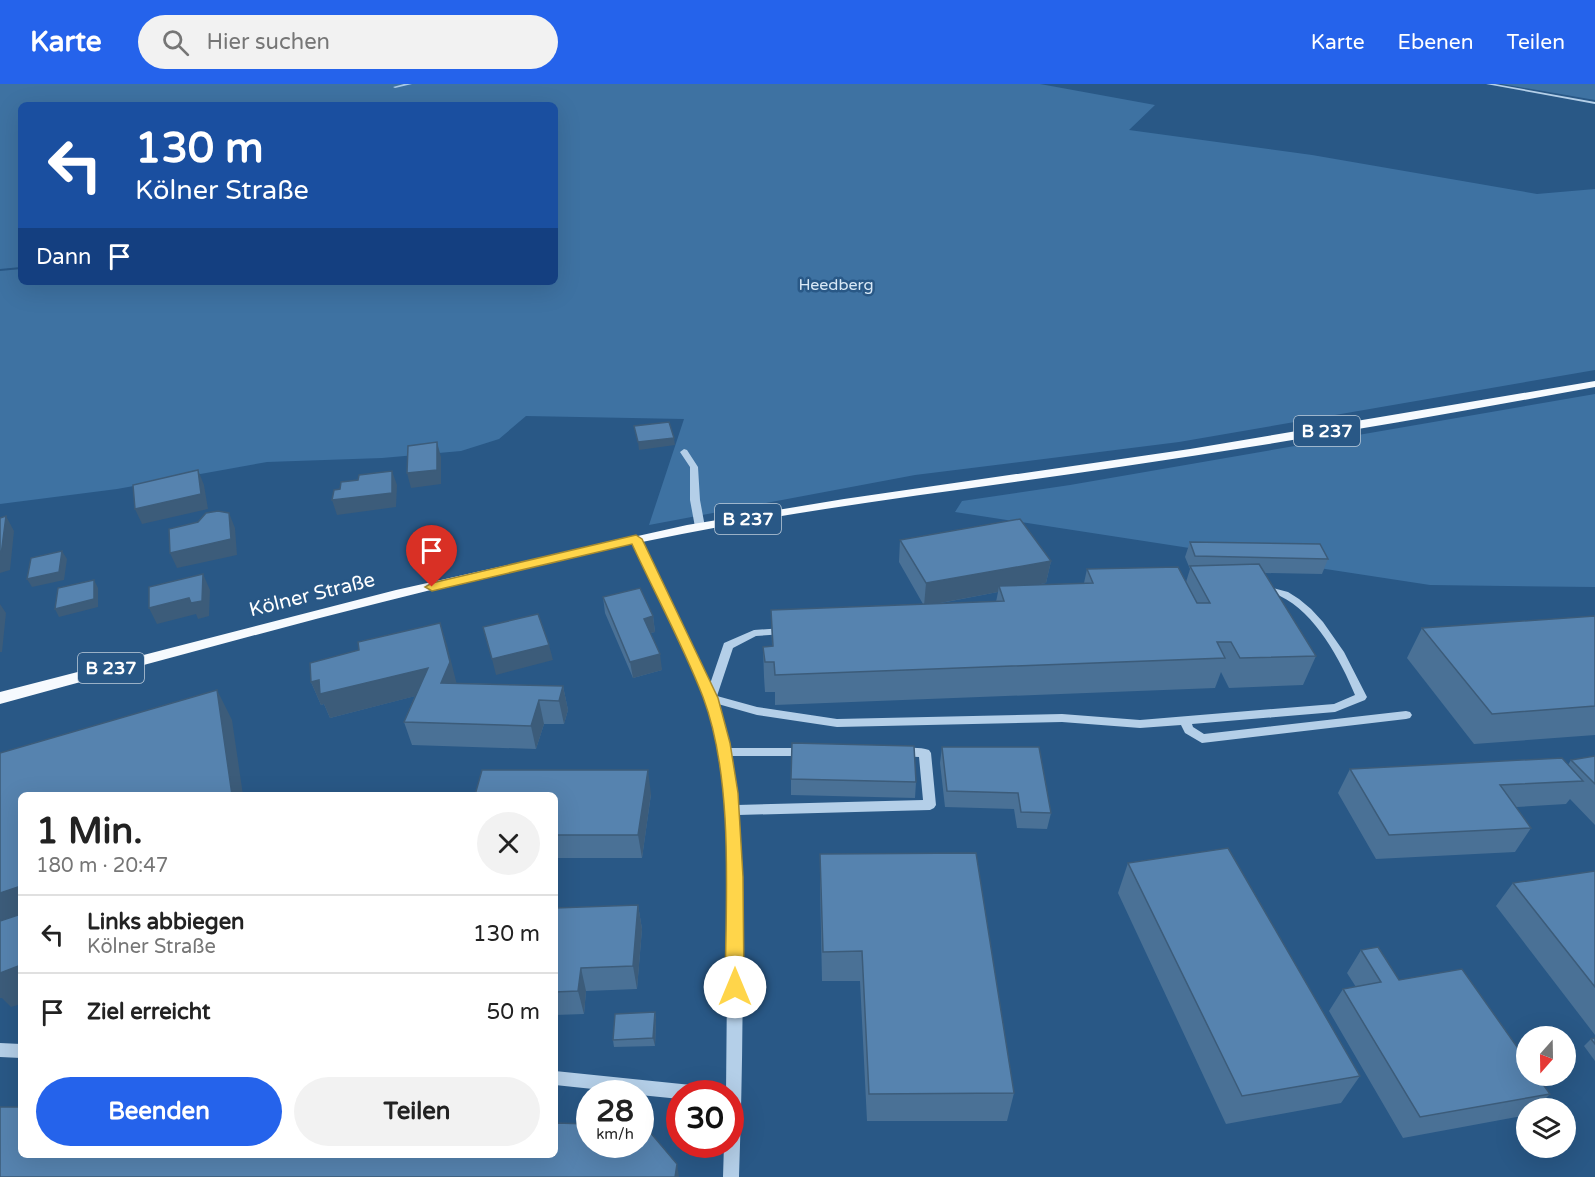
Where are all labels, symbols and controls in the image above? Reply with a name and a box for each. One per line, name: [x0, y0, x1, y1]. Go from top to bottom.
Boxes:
search box: [138, 15, 558, 69]
text: Karte: [30, 25, 102, 59]
icon: search: [159, 26, 192, 59]
text: Hier suchen: [207, 29, 330, 55]
text: Karte: [1311, 30, 1365, 55]
text: Ebenen: [1398, 30, 1474, 55]
text: Teilen: [1507, 30, 1565, 55]
text: 130 m: [135, 123, 264, 174]
icon: left: [36, 126, 114, 204]
text: Kölner Straße: [135, 174, 309, 207]
icon: arrive: [103, 240, 136, 273]
text: Dann: [36, 244, 91, 270]
park label: Heedberg: [798, 275, 874, 295]
road number: B 237: [1294, 416, 1360, 446]
road number: B 237: [715, 504, 781, 534]
pin: [406, 525, 457, 587]
icon: arrive: [415, 534, 448, 567]
street label: Kölner Straße: [247, 568, 377, 622]
road number: B 237: [78, 653, 144, 683]
text: 1 Min.: [36, 810, 143, 853]
button: close: [477, 812, 540, 875]
text: 180 m · 20:47: [36, 854, 168, 878]
text: Links abbiegen: [87, 909, 245, 935]
icon: left: [36, 918, 69, 951]
text: 130 m: [473, 921, 540, 947]
text: Kölner Straße: [87, 935, 216, 959]
position arrow: [703, 955, 767, 1019]
icon: arrive: [36, 996, 69, 1029]
text: Ziel erreicht: [87, 999, 210, 1025]
text: 50 m: [486, 999, 540, 1025]
north arrow: [1516, 1026, 1576, 1086]
map controls: [1516, 1026, 1576, 1158]
button: Beenden: [36, 1077, 282, 1146]
button: Teilen: [294, 1077, 540, 1146]
speed limit sign: 30: [666, 1080, 744, 1158]
text: 28: [596, 1093, 634, 1130]
button: layers: [1516, 1098, 1576, 1158]
text: km/h: [596, 1125, 634, 1143]

